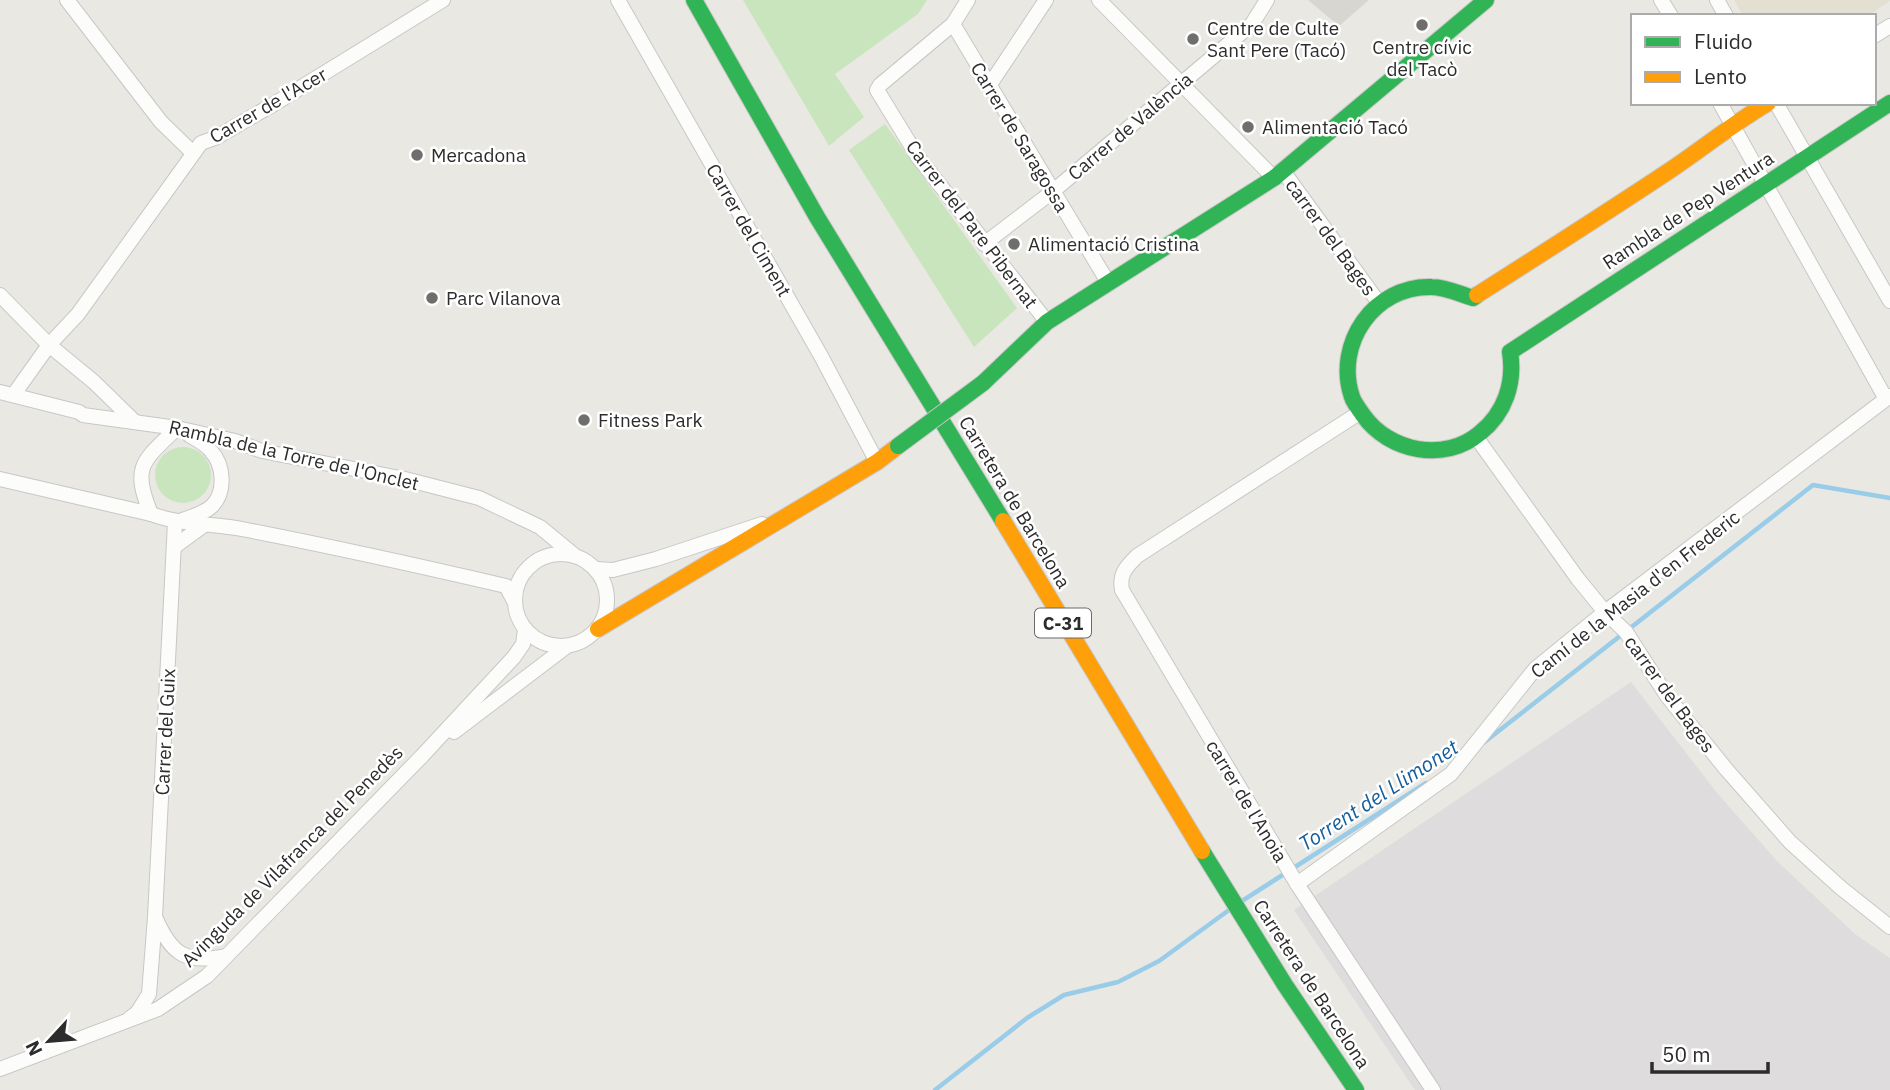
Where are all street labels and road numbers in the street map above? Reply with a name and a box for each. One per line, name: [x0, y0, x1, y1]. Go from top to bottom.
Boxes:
street label: Carrer de Saragossa: [966, 58, 1074, 216]
street label: Carrer de l'Acer: [205, 62, 331, 148]
street label: Carrer de València: [1063, 67, 1197, 185]
street label: Carrer del Pare Pibernat: [901, 135, 1043, 313]
street label: Rambla de Pep Ventura: [1598, 146, 1778, 274]
street label: Carrer del Ciment: [701, 159, 797, 301]
street label: carrer del Bages: [1281, 174, 1381, 300]
street label: Carretera de Barcelona: [954, 411, 1076, 593]
street label: Rambla de la Torre de l'Onclet: [167, 415, 421, 495]
street label: Camí de la Masia d'en Frederic: [1526, 505, 1745, 683]
road number: C-31: [1035, 608, 1091, 638]
street label: carrer del Bages: [1620, 631, 1720, 757]
street label: Carrer del Guix: [150, 668, 180, 796]
street label: carrer de l'Anoia: [1201, 735, 1293, 867]
street label: Avinguda de Vilafranca del Penedès: [176, 740, 408, 972]
street label: Carretera de Barcelona: [1248, 895, 1376, 1073]

